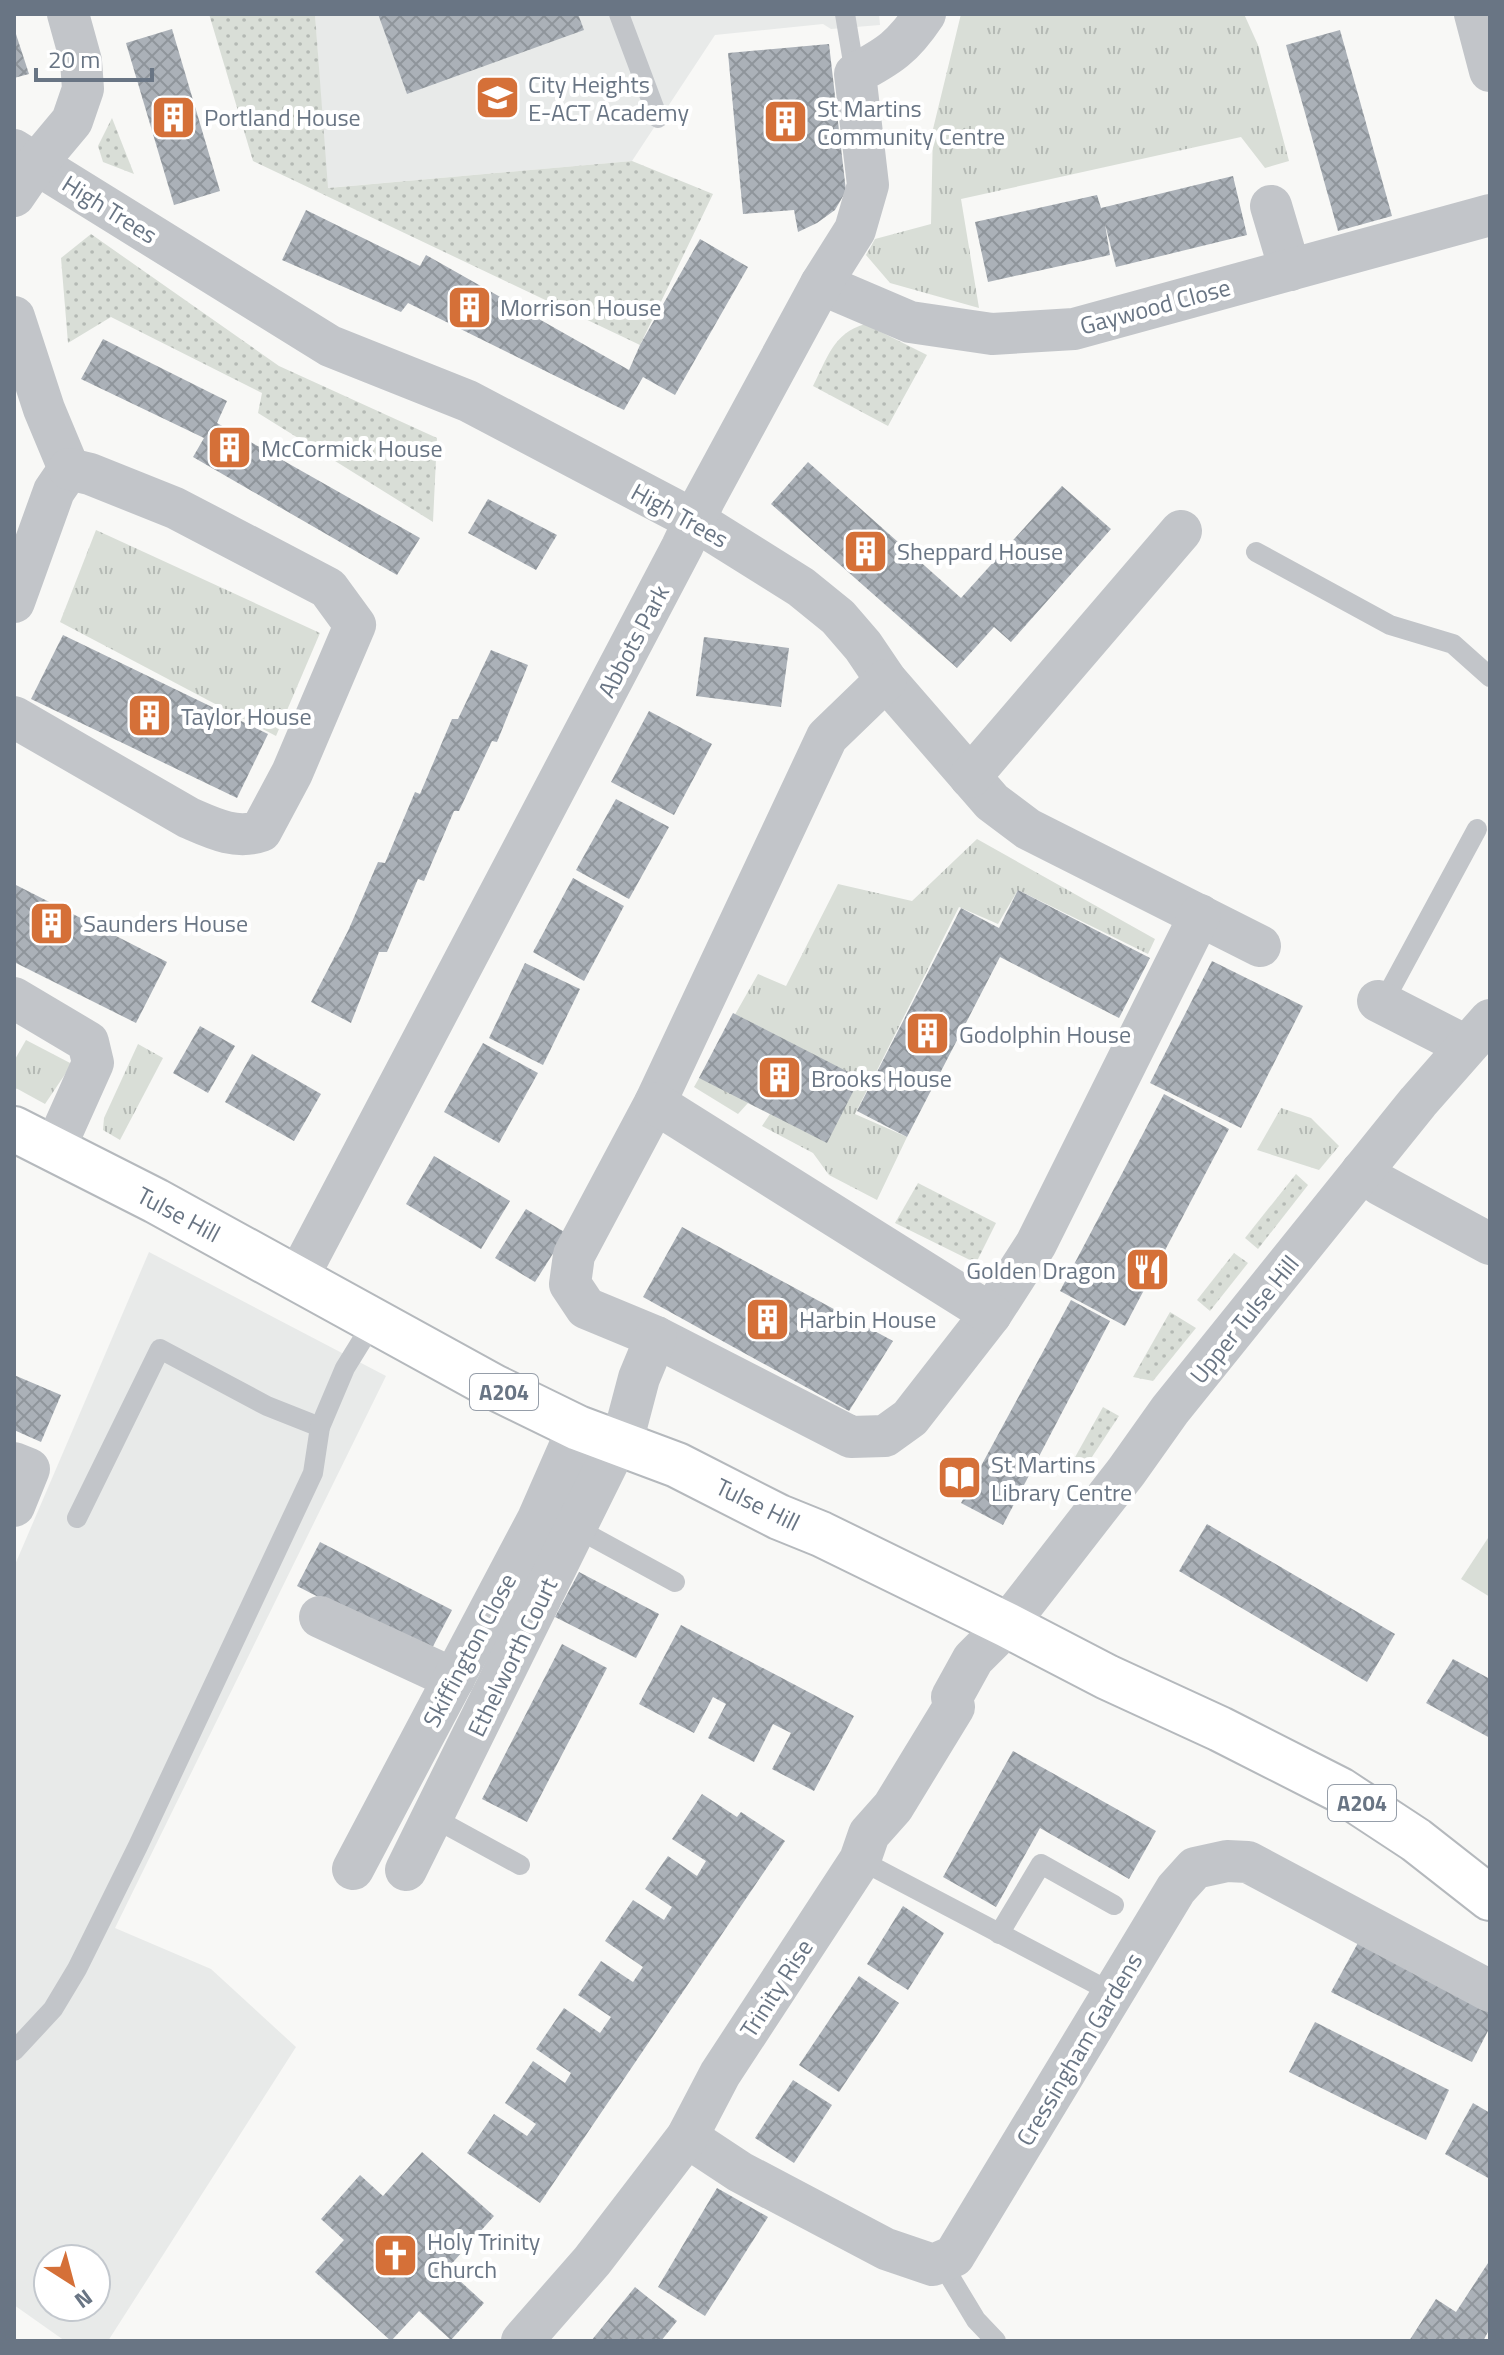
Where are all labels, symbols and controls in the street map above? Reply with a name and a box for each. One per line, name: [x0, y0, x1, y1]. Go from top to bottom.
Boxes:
scale bar: [36, 32, 152, 82]
text: 20 m: [48, 41, 100, 77]
place label: City Heights E-ACT Academy: [528, 66, 689, 130]
school or university icon: City Heights E-ACT Academy: [473, 74, 521, 122]
place label: St Martins Community Centre: [817, 90, 1005, 154]
building icon: Portland House: [149, 93, 197, 141]
building icon: St Martins Community Centre: [762, 98, 810, 146]
place label: Portland House: [204, 99, 361, 135]
street label: High Trees: [56, 166, 164, 252]
street label: Gaywood Close: [1076, 269, 1234, 343]
building icon: Morrison House: [445, 283, 493, 331]
place label: Morrison House: [500, 289, 661, 325]
building icon: McCormick House: [206, 424, 254, 472]
place label: McCormick House: [261, 430, 443, 466]
street label: High Trees: [625, 474, 735, 556]
building icon: Sheppard House: [842, 527, 890, 575]
place label: Sheppard House: [897, 533, 1063, 569]
street label: Abbots Park: [588, 578, 678, 704]
building icon: Taylor House: [126, 692, 174, 740]
place label: Taylor House: [181, 698, 312, 734]
building icon: Saunders House: [28, 899, 76, 947]
place label: Saunders House: [83, 905, 248, 941]
building icon: Godolphin House: [904, 1010, 952, 1058]
place label: Godolphin House: [959, 1016, 1131, 1052]
building icon: Brooks House: [756, 1054, 804, 1102]
place label: Brooks House: [811, 1060, 952, 1096]
street label: Tulse Hill: [131, 1177, 227, 1251]
restaurant icon: Golden Dragon: [1123, 1246, 1171, 1294]
street label: Upper Tulse Hill: [1181, 1247, 1307, 1391]
place label: Golden Dragon: [966, 1252, 1116, 1288]
building icon: Harbin House: [744, 1295, 792, 1343]
place label: Harbin House: [799, 1301, 936, 1337]
road number: A204: [470, 1374, 538, 1410]
place label: St Martins Library Centre: [991, 1446, 1132, 1510]
library icon: St Martins Library Centre: [936, 1454, 984, 1502]
street label: Tulse Hill: [710, 1468, 806, 1540]
street label: Skiffington Close: [413, 1567, 525, 1733]
street label: Ethelworth Court: [458, 1571, 566, 1743]
road number: A204: [1328, 1785, 1396, 1821]
street label: Trinity Rise: [731, 1932, 821, 2044]
street label: Cressingham Gardens: [1007, 1945, 1151, 2153]
place label: Holy Trinity Church: [427, 2223, 541, 2287]
church icon: Holy Trinity Church: [372, 2231, 420, 2279]
north arrow: [32, 2243, 112, 2323]
text: N: [68, 2281, 100, 2317]

